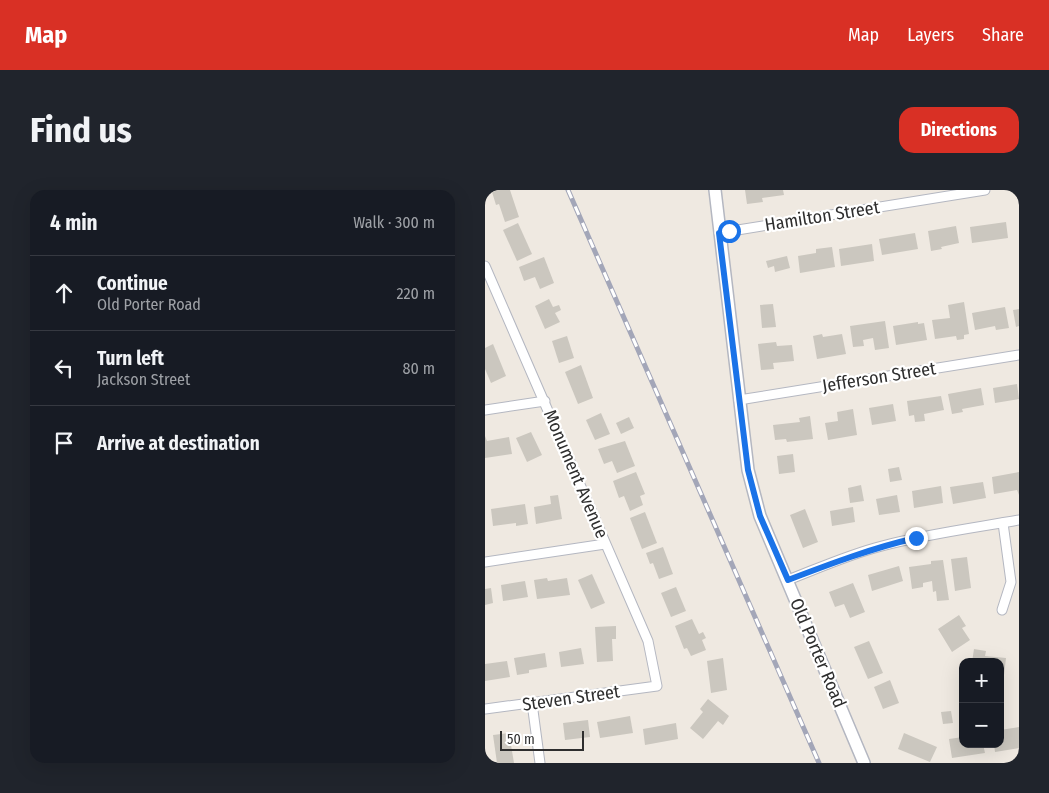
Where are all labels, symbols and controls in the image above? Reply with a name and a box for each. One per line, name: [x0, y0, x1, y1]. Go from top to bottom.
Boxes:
text: Map: [25, 21, 67, 49]
text: Map: [848, 24, 879, 46]
text: Layers: [907, 24, 954, 46]
text: Share: [982, 24, 1024, 46]
button: Directions: [899, 107, 1019, 153]
text: Find us: [30, 109, 132, 151]
street label: Hamilton Street: [763, 196, 881, 236]
text: 4 min: [50, 210, 98, 236]
text: Walk · 300 m: [353, 213, 435, 232]
route start: [718, 220, 741, 243]
text: Continue: [97, 272, 168, 295]
icon: ahead: [50, 279, 78, 307]
text: 220 m: [396, 284, 435, 303]
text: Old Porter Road: [97, 295, 201, 314]
text: Turn left: [97, 347, 164, 370]
icon: left: [50, 354, 78, 382]
street label: Jefferson Street: [821, 357, 937, 397]
text: 80 m: [403, 359, 435, 378]
text: Jackson Street: [97, 370, 190, 389]
street label: Monument Avenue: [539, 406, 613, 542]
icon: arrive: [50, 429, 78, 457]
text: Arrive at destination: [97, 432, 260, 455]
route end: [905, 527, 928, 550]
street label: Old Porter Road: [785, 595, 851, 711]
map controls: [959, 658, 1004, 748]
button: +: [959, 658, 1004, 703]
street label: Steven Street: [521, 680, 621, 716]
button: −: [959, 703, 1004, 748]
scale bar: [500, 728, 584, 751]
text: 50 m: [507, 731, 535, 748]

